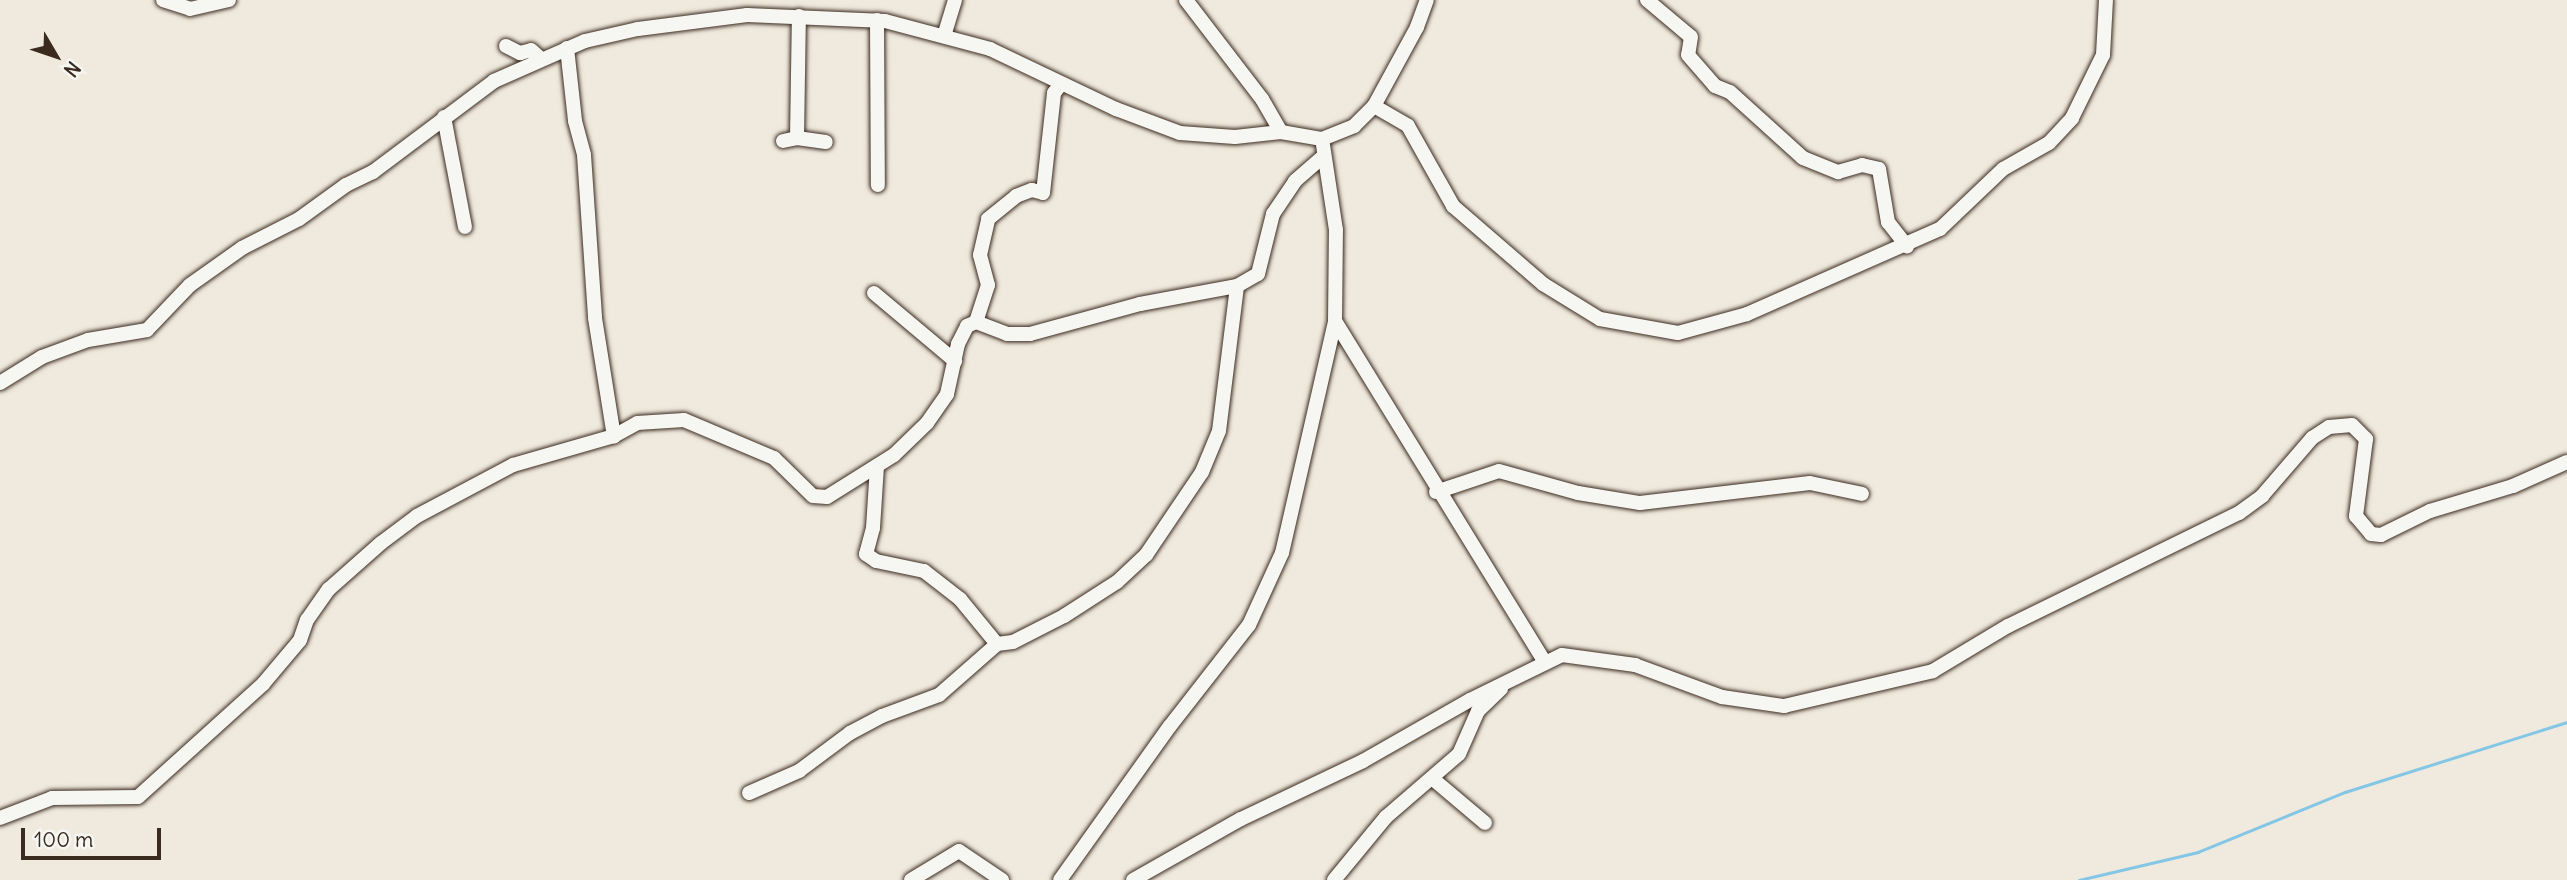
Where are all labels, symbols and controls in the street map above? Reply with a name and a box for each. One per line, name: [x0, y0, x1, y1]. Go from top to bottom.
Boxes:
north arrow: [21, 21, 91, 91]
text: N: [59, 57, 86, 82]
scale bar: [24, 814, 164, 858]
text: 100 m: [34, 826, 93, 853]

